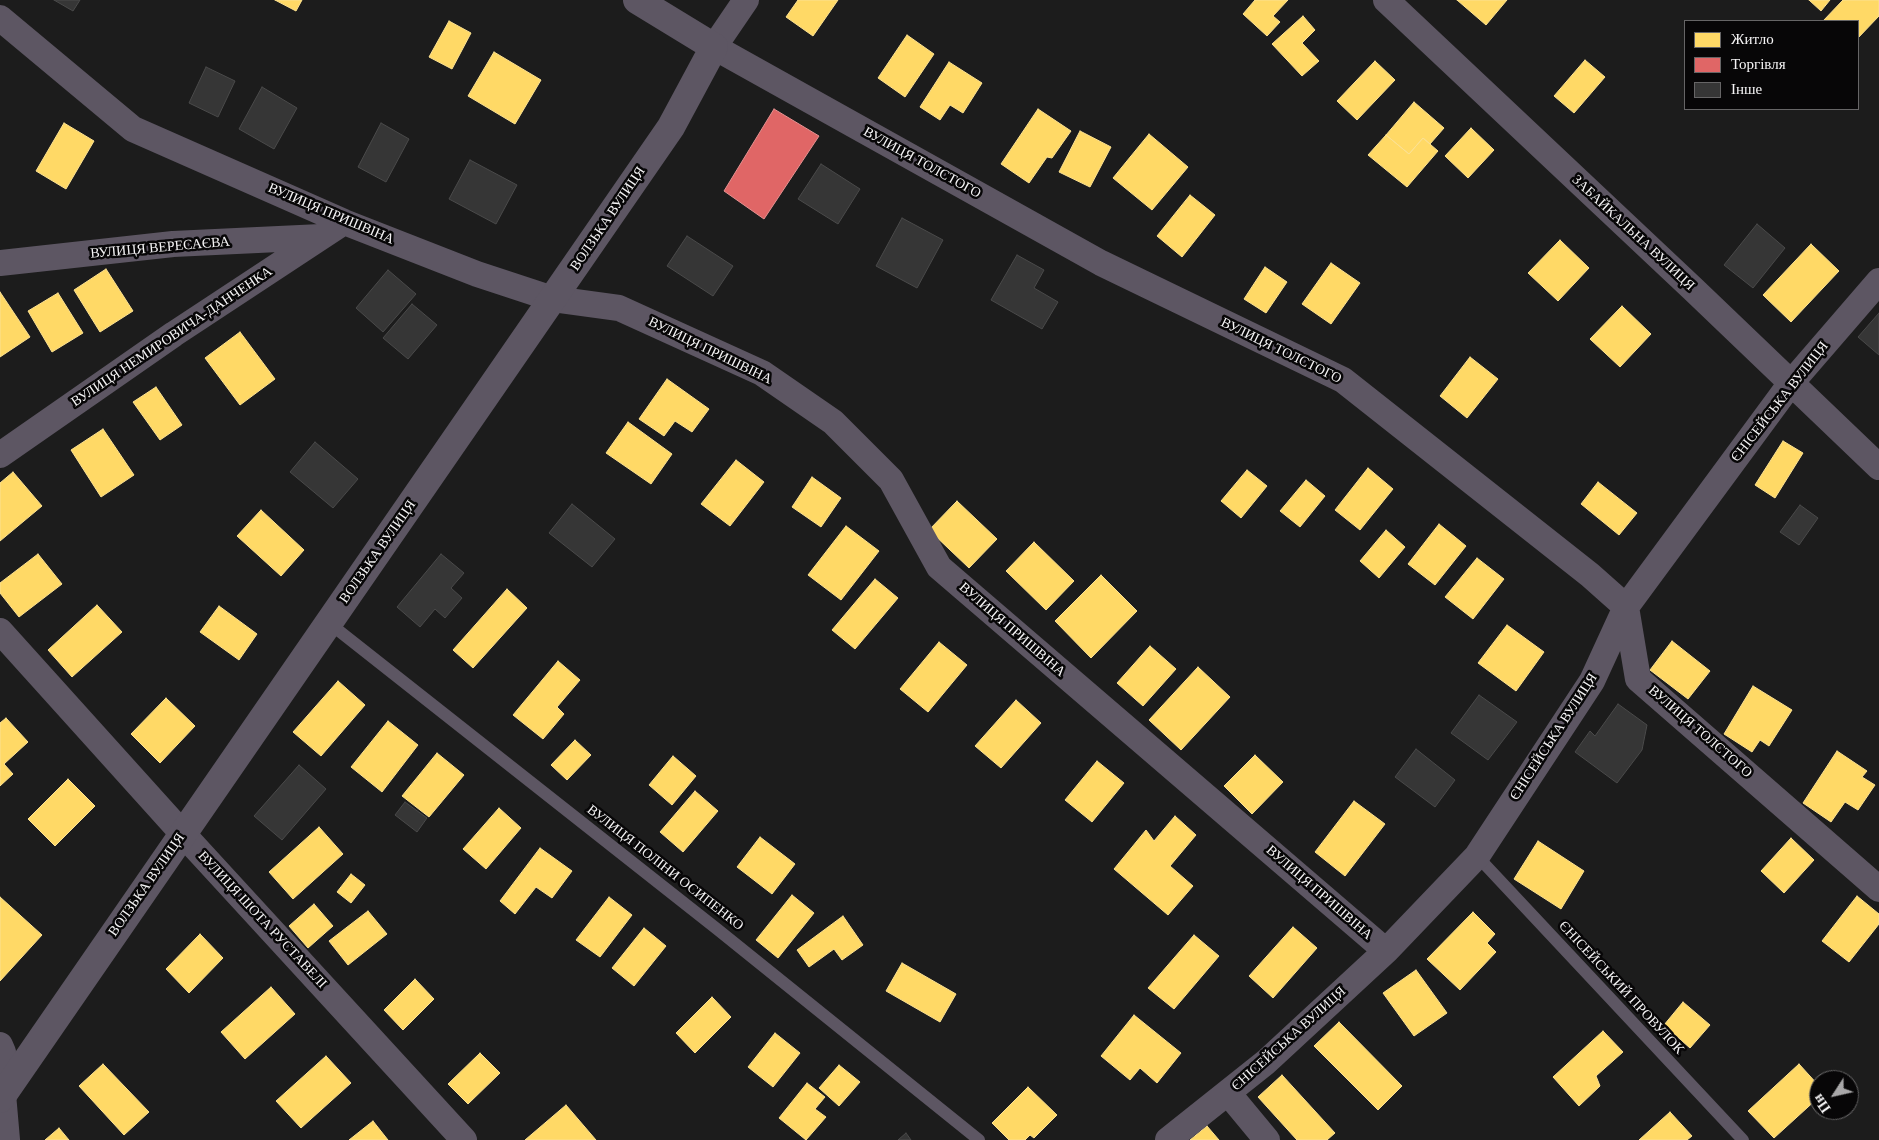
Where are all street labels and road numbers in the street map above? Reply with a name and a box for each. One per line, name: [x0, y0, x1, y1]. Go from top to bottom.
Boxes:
street label: ВУЛИЦЯ ТОЛСТОГО: [860, 124, 984, 202]
street label: ВОЛЗЬКА ВУЛИЦЯ: [567, 164, 649, 274]
street label: ЗАБАЙКАЛЬНА ВУЛИЦЯ: [1568, 172, 1698, 294]
street label: ВУЛИЦЯ ПРИШВІНА: [265, 180, 397, 248]
street label: ВУЛИЦЯ ВЕРЕСАЄВА: [90, 234, 230, 262]
street label: ВУЛИЦЯ НЕМИРОВИЧА-ДАНЧЕНКА: [68, 263, 276, 411]
street label: ВУЛИЦЯ ПРИШВІНА: [645, 314, 775, 388]
street label: ВУЛИЦЯ ТОЛСТОГО: [1218, 315, 1344, 387]
street label: ЄНІСЕЙСЬКА ВУЛИЦЯ: [1728, 339, 1832, 465]
street label: ВОЛЗЬКА ВУЛИЦЯ: [336, 497, 420, 607]
street label: ВУЛИЦЯ ПРИШВІНА: [955, 579, 1069, 681]
street label: ЄНІСЕЙСЬКА ВУЛИЦЯ: [1507, 670, 1601, 804]
street label: ВУЛИЦЯ ТОЛСТОГО: [1645, 682, 1755, 782]
street label: ВУЛИЦЯ ПОЛІНИ ОСИПЕНКО: [583, 802, 747, 934]
street label: ВОЛЗЬКА ВУЛИЦЯ: [105, 830, 189, 940]
street label: ВУЛИЦЯ ПРИШВІНА: [1262, 842, 1376, 944]
street label: ВУЛИЦЯ ШОТА РУСТАВЕЛІ: [194, 848, 330, 992]
street label: ЄНІСЕЙСЬКИЙ ПРОВУЛОК: [1555, 918, 1687, 1058]
street label: ЄНІСЕЙСЬКА ВУЛИЦЯ: [1228, 983, 1350, 1095]

